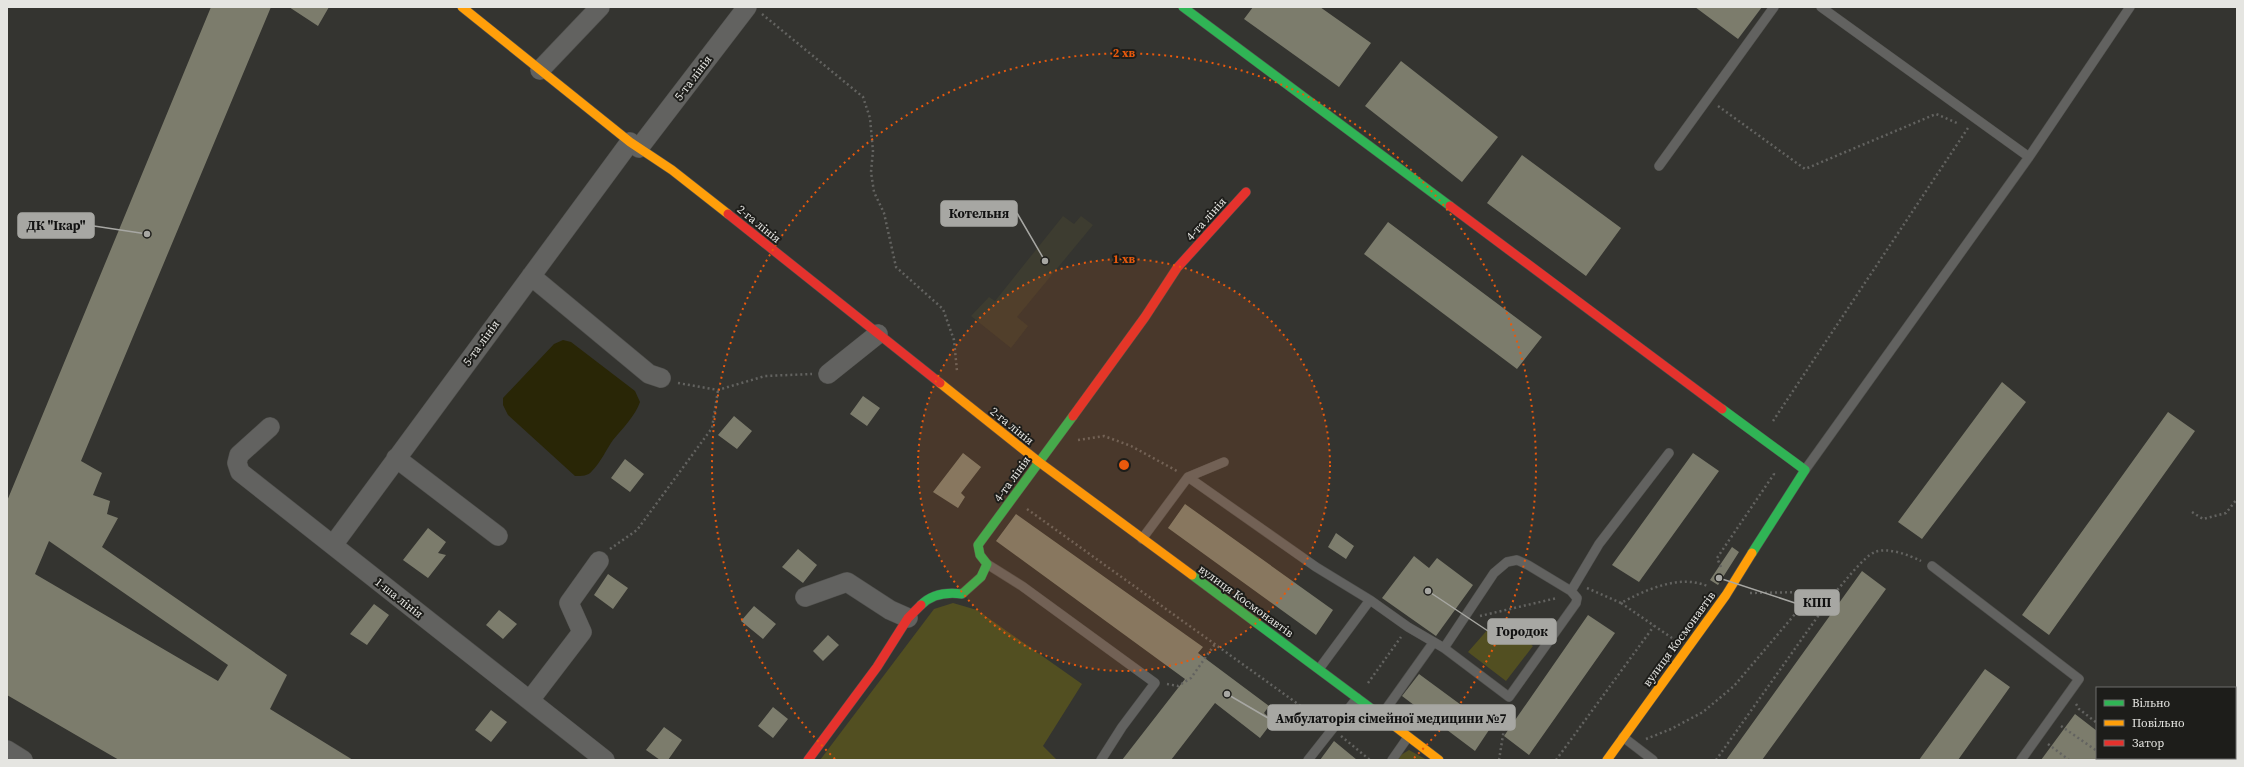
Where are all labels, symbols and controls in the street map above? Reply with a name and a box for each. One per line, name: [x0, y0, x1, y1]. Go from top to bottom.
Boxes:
text: 2 хв: [1113, 45, 1136, 61]
street label: 5-та лінія: [671, 52, 715, 104]
street label: 4-та лінія: [1182, 194, 1230, 244]
street label: 2-га лінія: [734, 201, 784, 247]
callout: Котельня: [941, 201, 1017, 226]
text: Котельня: [949, 205, 1010, 222]
callout: ДК "Ікар": [18, 213, 94, 238]
text: ДК "Ікар": [26, 217, 86, 234]
text: 1 хв: [1113, 251, 1136, 267]
street label: 5-та лінія: [459, 317, 503, 369]
street label: 2-га лінія: [987, 403, 1037, 449]
street label: 4-та лінія: [990, 453, 1034, 505]
centre of rings: [1117, 458, 1131, 472]
street label: вулиця Космонавтів: [1195, 561, 1297, 641]
street label: 1-ша лінія: [372, 574, 426, 622]
street label: вулиця Космонавтів: [1639, 588, 1719, 690]
callout: КПП: [1795, 590, 1839, 615]
text: КПП: [1803, 594, 1832, 611]
callout: Городок: [1488, 619, 1556, 644]
text: Городок: [1496, 623, 1548, 640]
legend: [2096, 687, 2236, 759]
text: Вільно: [2132, 695, 2171, 711]
callout: Амбулаторія сімейної медицини №7: [1268, 705, 1515, 730]
text: Амбулаторія сімейної медицини №7: [1276, 710, 1507, 727]
text: Повільно: [2132, 715, 2185, 731]
text: Затор: [2132, 735, 2164, 751]

